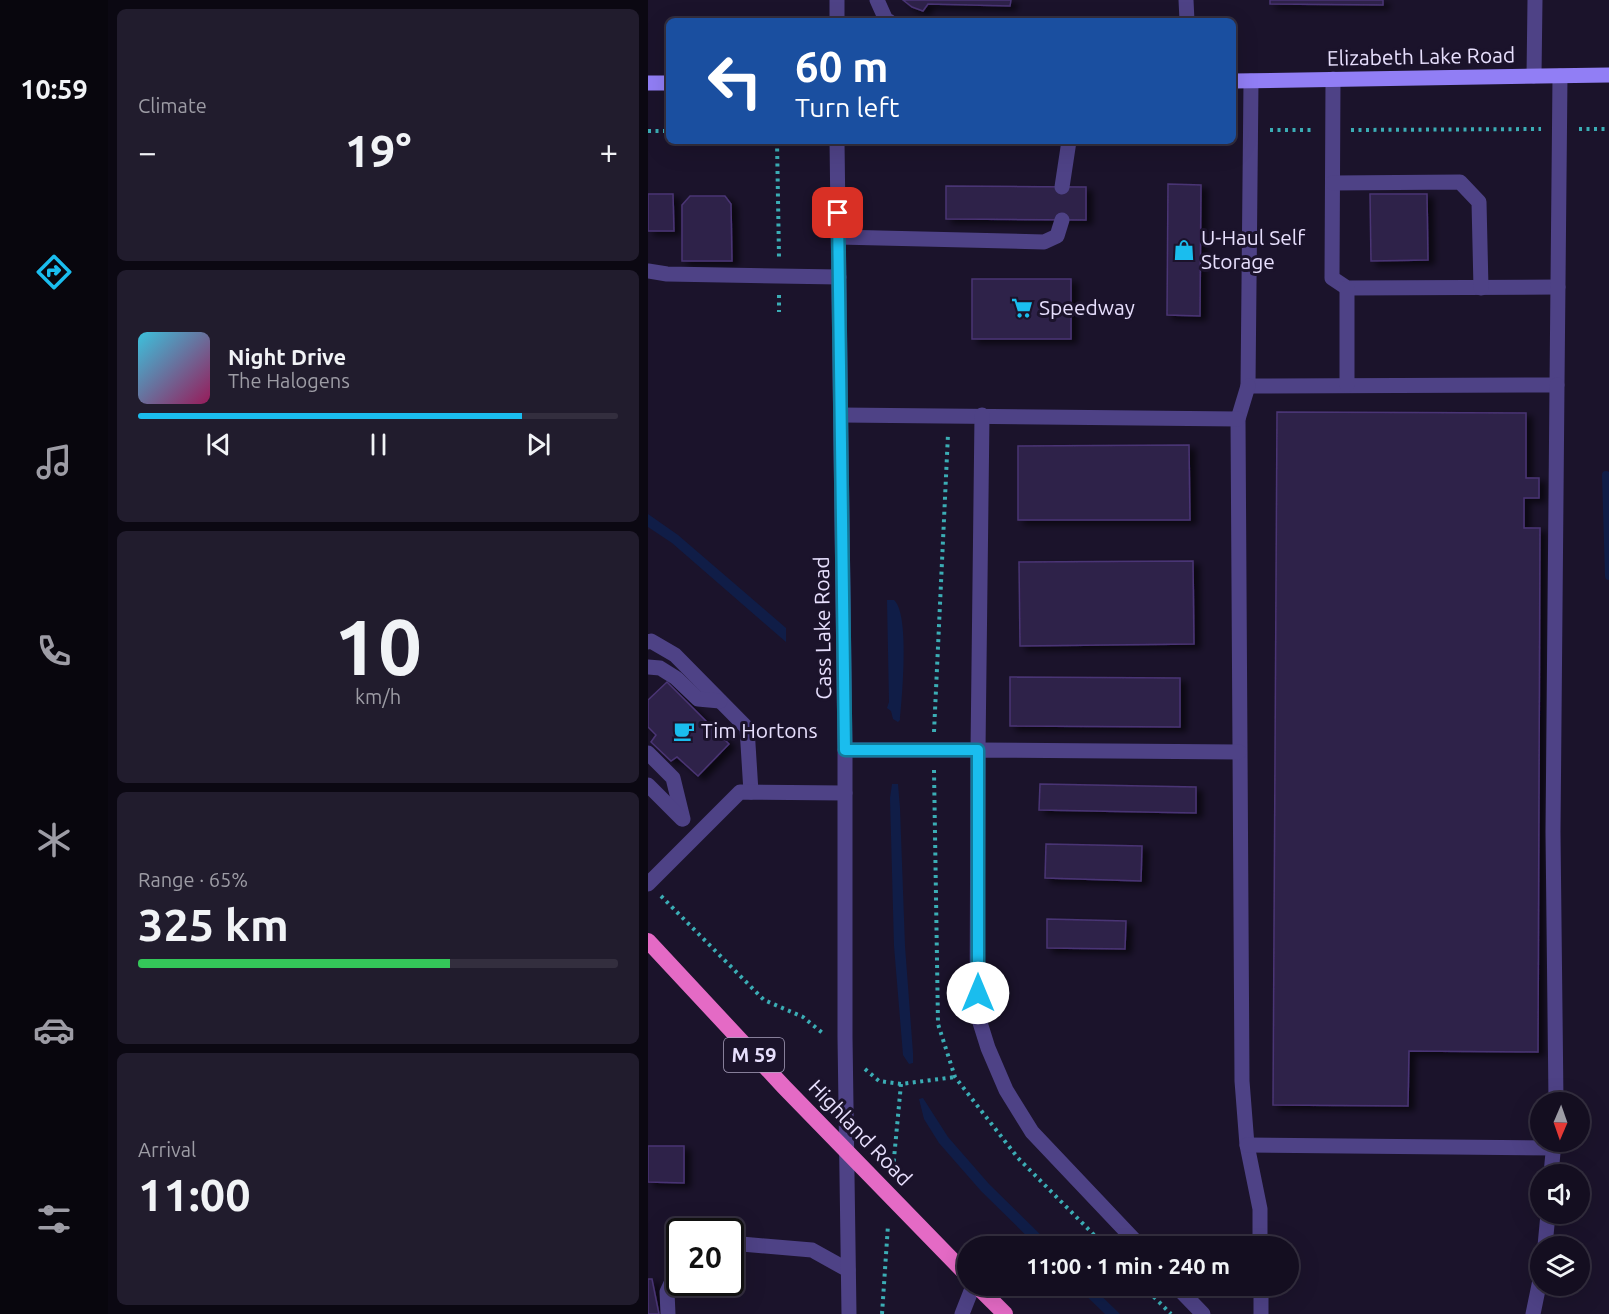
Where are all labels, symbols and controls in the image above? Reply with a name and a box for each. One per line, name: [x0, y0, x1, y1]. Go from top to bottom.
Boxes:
icon: left: [696, 42, 774, 120]
street label: Elizabeth Lake Road: [1327, 42, 1515, 70]
text: 60 m: [795, 43, 889, 90]
text: 10:59: [20, 74, 88, 104]
text: Turn left: [795, 92, 899, 122]
text: Climate: [138, 94, 207, 117]
text: 19°: [345, 125, 411, 176]
text: −: [138, 133, 157, 170]
text: +: [599, 133, 618, 170]
pin: [812, 187, 863, 238]
icon: arrive: [821, 196, 854, 229]
place label: U-Haul Self Storage: [1201, 225, 1306, 273]
shop icon: U-Haul Self Storage: [1172, 238, 1196, 262]
icon: directions: [33, 251, 75, 293]
place label: Speedway: [1039, 295, 1135, 319]
supermarket icon: Speedway: [1010, 296, 1034, 320]
text: Night Drive: [228, 344, 346, 369]
text: The Halogens: [228, 369, 350, 392]
icon: previous: [202, 428, 235, 461]
icon: pause: [362, 428, 395, 461]
icon: next: [522, 428, 555, 461]
icon: music: [33, 441, 75, 483]
street label: Cass Lake Road: [809, 556, 835, 700]
text: 10: [334, 602, 422, 690]
icon: phone: [33, 630, 75, 672]
text: km/h: [355, 685, 401, 708]
place label: Tim Hortons: [701, 718, 818, 742]
cafe icon: Tim Hortons: [672, 719, 696, 743]
icon: climate: [33, 819, 75, 861]
text: Range · 65%: [138, 868, 248, 891]
text: 325 km: [138, 899, 289, 950]
position arrow: [946, 961, 1010, 1025]
icon: car: [33, 1009, 75, 1051]
road number: M 59: [724, 1038, 784, 1072]
street label: Highland Road: [804, 1074, 917, 1190]
north arrow: [1530, 1092, 1590, 1152]
map controls: [1530, 1092, 1590, 1296]
text: Arrival: [138, 1138, 196, 1161]
button: sound: [1530, 1164, 1590, 1224]
text: 11:00: [138, 1169, 251, 1220]
icon: filters: [33, 1198, 75, 1240]
speed limit sign: 20: [666, 1218, 744, 1296]
button: layers: [1530, 1236, 1590, 1296]
text: 11:00 · 1 min · 240 m: [1026, 1253, 1230, 1278]

